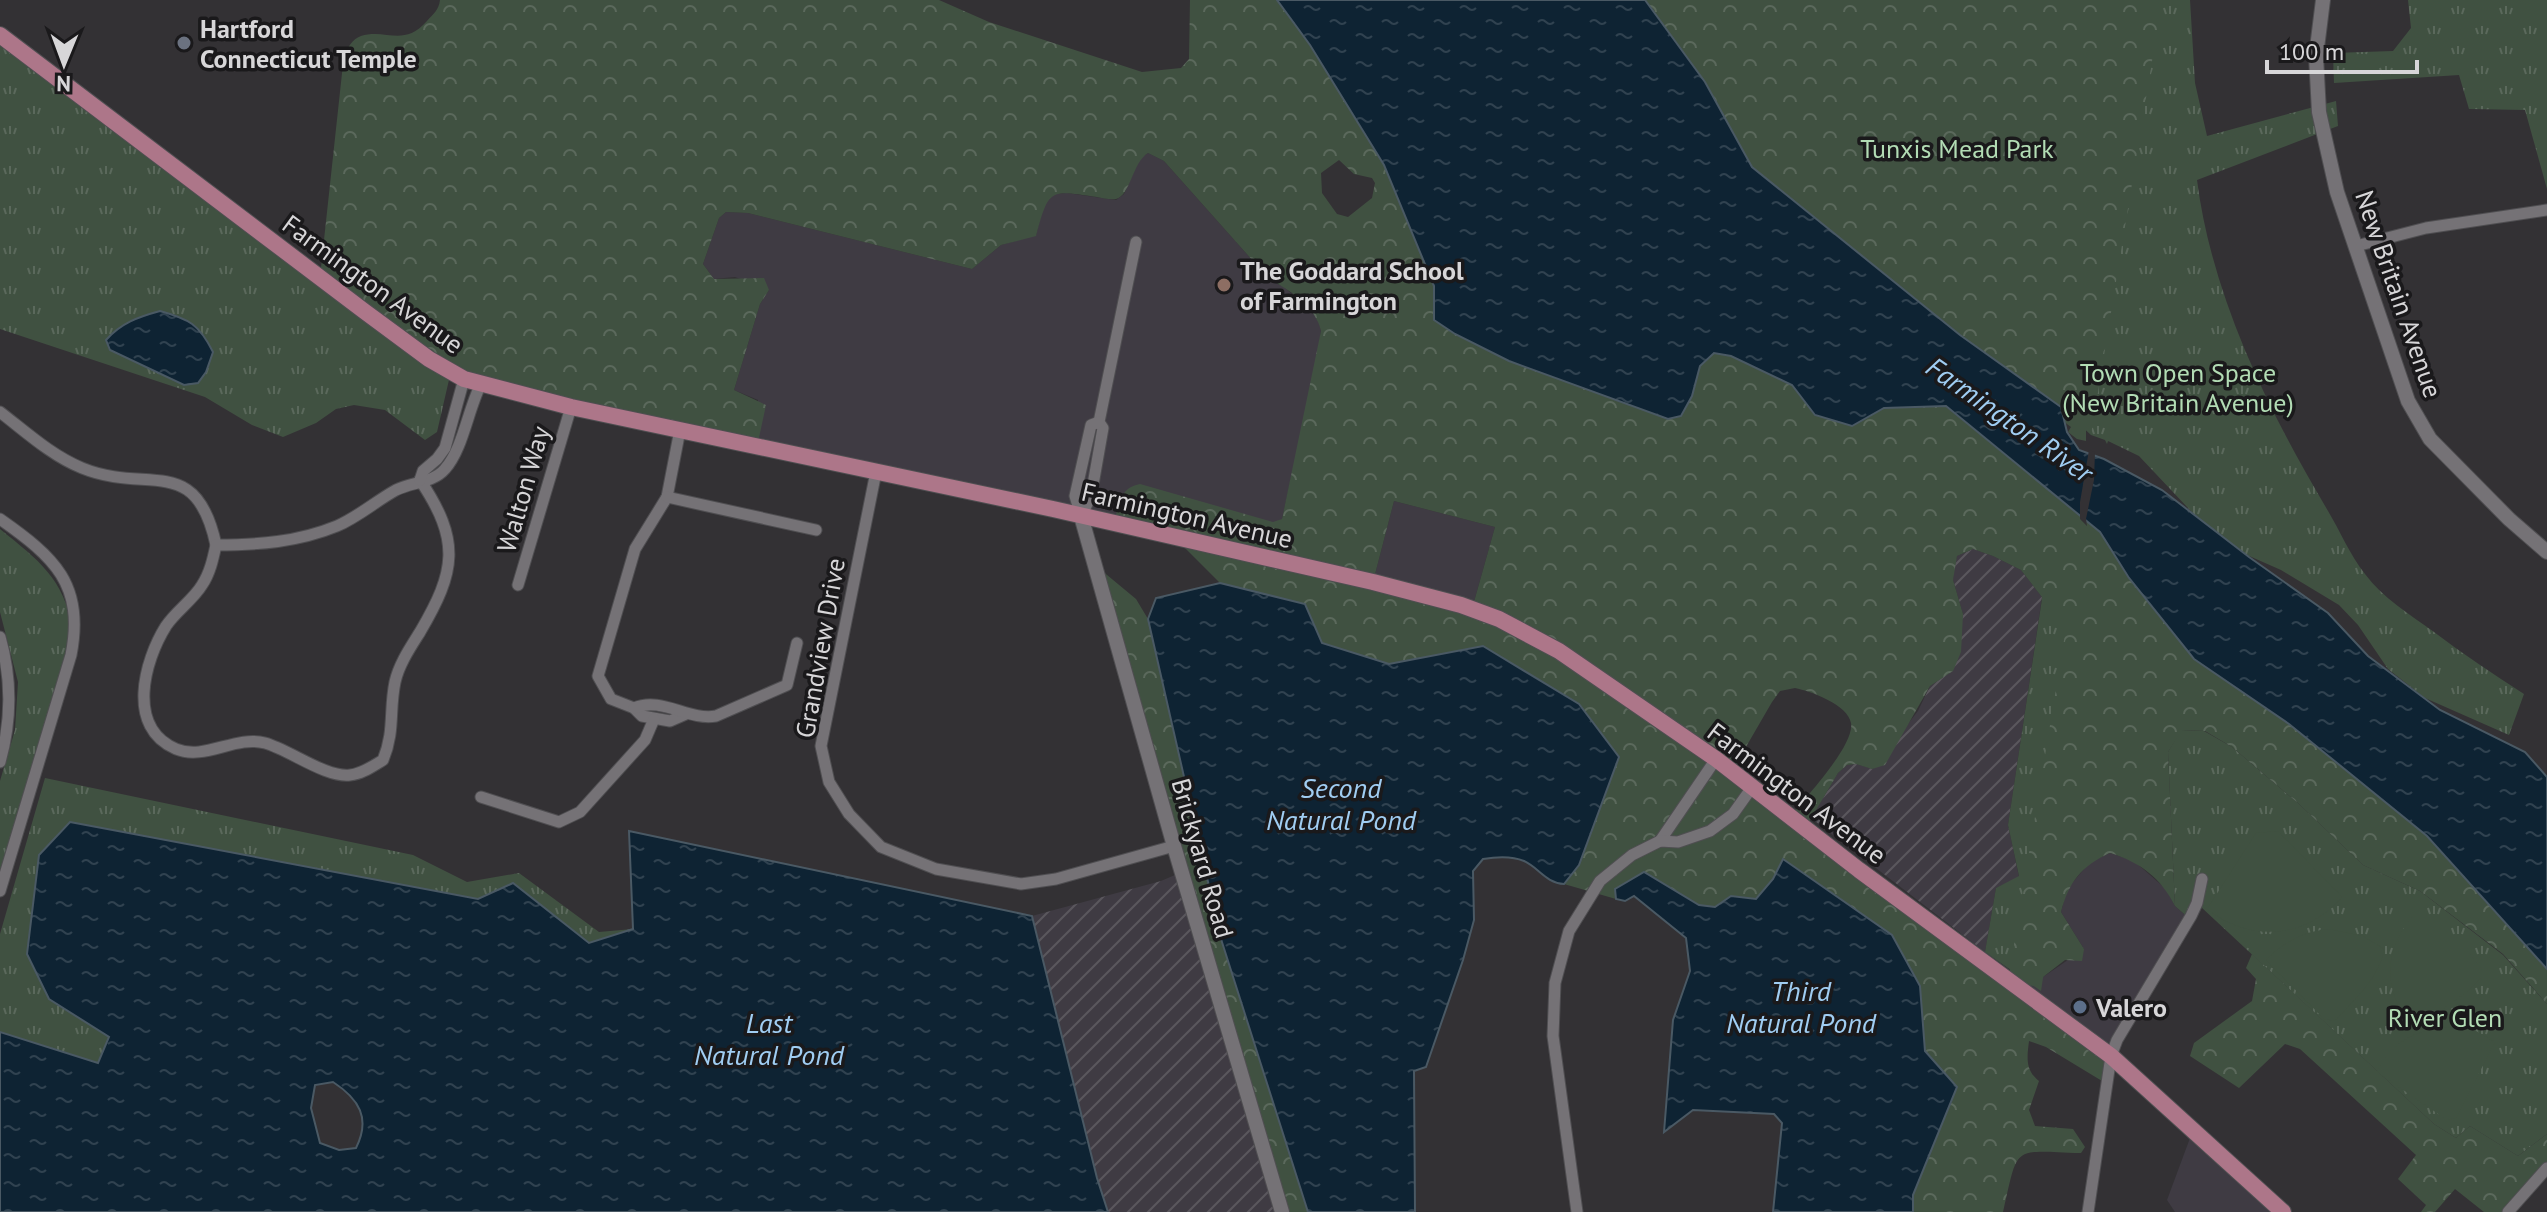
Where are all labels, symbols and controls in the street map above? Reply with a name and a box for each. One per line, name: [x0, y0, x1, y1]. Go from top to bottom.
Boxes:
place label: Hartford Connecticut Temple: [200, 12, 417, 75]
north arrow: [24, 24, 104, 104]
scale bar: [2267, 24, 2417, 74]
marker: Hartford Connecticut Temple: [175, 34, 193, 52]
text: 100 m: [2279, 36, 2344, 67]
text: N: [56, 70, 71, 98]
park label: Tunxis Mead Park: [1860, 132, 2054, 165]
street label: New Britain Avenue: [2348, 186, 2450, 402]
street label: Farmington Avenue: [276, 207, 470, 361]
place label: The Goddard School of Farmington: [1240, 254, 1464, 317]
marker: The Goddard School of Farmington: [1215, 276, 1233, 294]
water label: Farmington River: [1919, 348, 2102, 491]
park label: Town Open Space (New Britain Avenue): [2062, 356, 2294, 419]
street label: Walton Way: [489, 422, 557, 556]
street label: Farmington Avenue: [1078, 475, 1296, 555]
street label: Grandview Drive: [788, 556, 852, 740]
street label: Farmington Avenue: [1701, 715, 1893, 871]
water label: Second Natural Pond: [1266, 769, 1417, 838]
street label: Brickyard Road: [1164, 774, 1242, 942]
water label: Third Natural Pond: [1726, 972, 1877, 1041]
place label: Valero: [2095, 991, 2167, 1024]
marker: Valero: [2071, 998, 2089, 1016]
park label: River Glen: [2388, 1001, 2502, 1034]
water label: Last Natural Pond: [694, 1004, 845, 1073]

